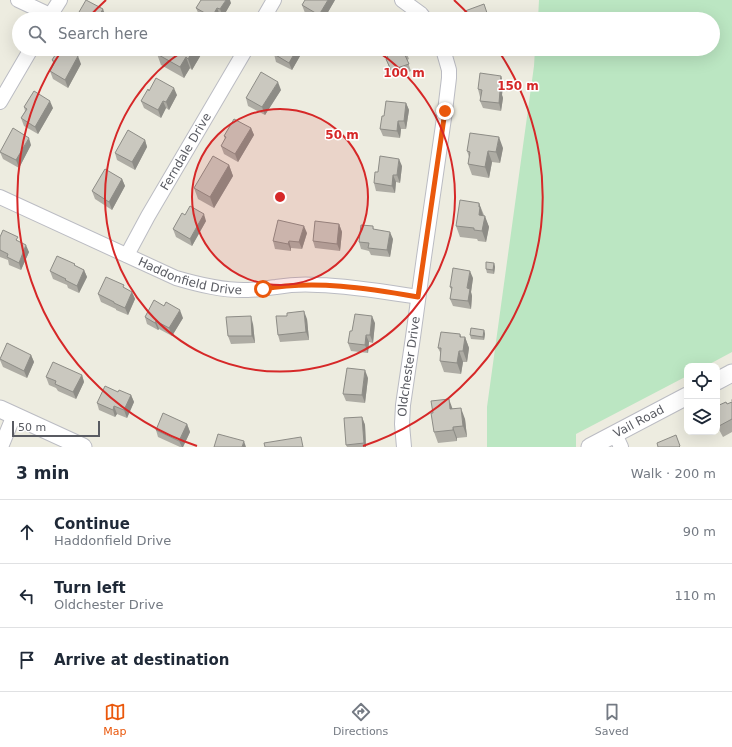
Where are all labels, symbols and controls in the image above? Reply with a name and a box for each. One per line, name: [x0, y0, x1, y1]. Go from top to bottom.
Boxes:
search box: [12, 12, 720, 56]
icon: search: [26, 23, 48, 45]
text: Search here: [58, 25, 148, 43]
text: 100 m: [383, 66, 425, 80]
text: 150 m: [497, 79, 539, 93]
route end: [436, 102, 454, 120]
street label: Ferndale Drive: [158, 110, 214, 193]
text: 50 m: [325, 128, 359, 142]
centre of rings: [273, 190, 287, 204]
street label: Haddonfield Drive: [136, 255, 242, 297]
route start: [254, 280, 272, 298]
street label: Oldchester Drive: [395, 315, 423, 417]
map controls: [684, 363, 720, 435]
button: locate: [684, 363, 720, 399]
button: layers: [684, 399, 720, 435]
street label: Vail Road: [611, 402, 666, 440]
scale bar: [12, 419, 100, 438]
text: 50 m: [18, 421, 46, 434]
text: 3 min: [16, 463, 69, 483]
text: Walk · 200 m: [631, 466, 716, 481]
text: Continue: [54, 515, 130, 533]
icon: ahead: [16, 521, 38, 543]
text: 90 m: [683, 524, 716, 539]
text: Haddonfield Drive: [54, 533, 171, 548]
text: Turn left: [54, 579, 126, 597]
icon: left: [16, 585, 38, 607]
text: 110 m: [674, 588, 716, 603]
text: Oldchester Drive: [54, 597, 163, 612]
icon: arrive: [16, 649, 38, 671]
text: Arrive at destination: [54, 651, 229, 669]
tab: Map: [103, 701, 126, 738]
tab: Directions: [333, 701, 388, 738]
tab: Saved: [595, 701, 629, 738]

